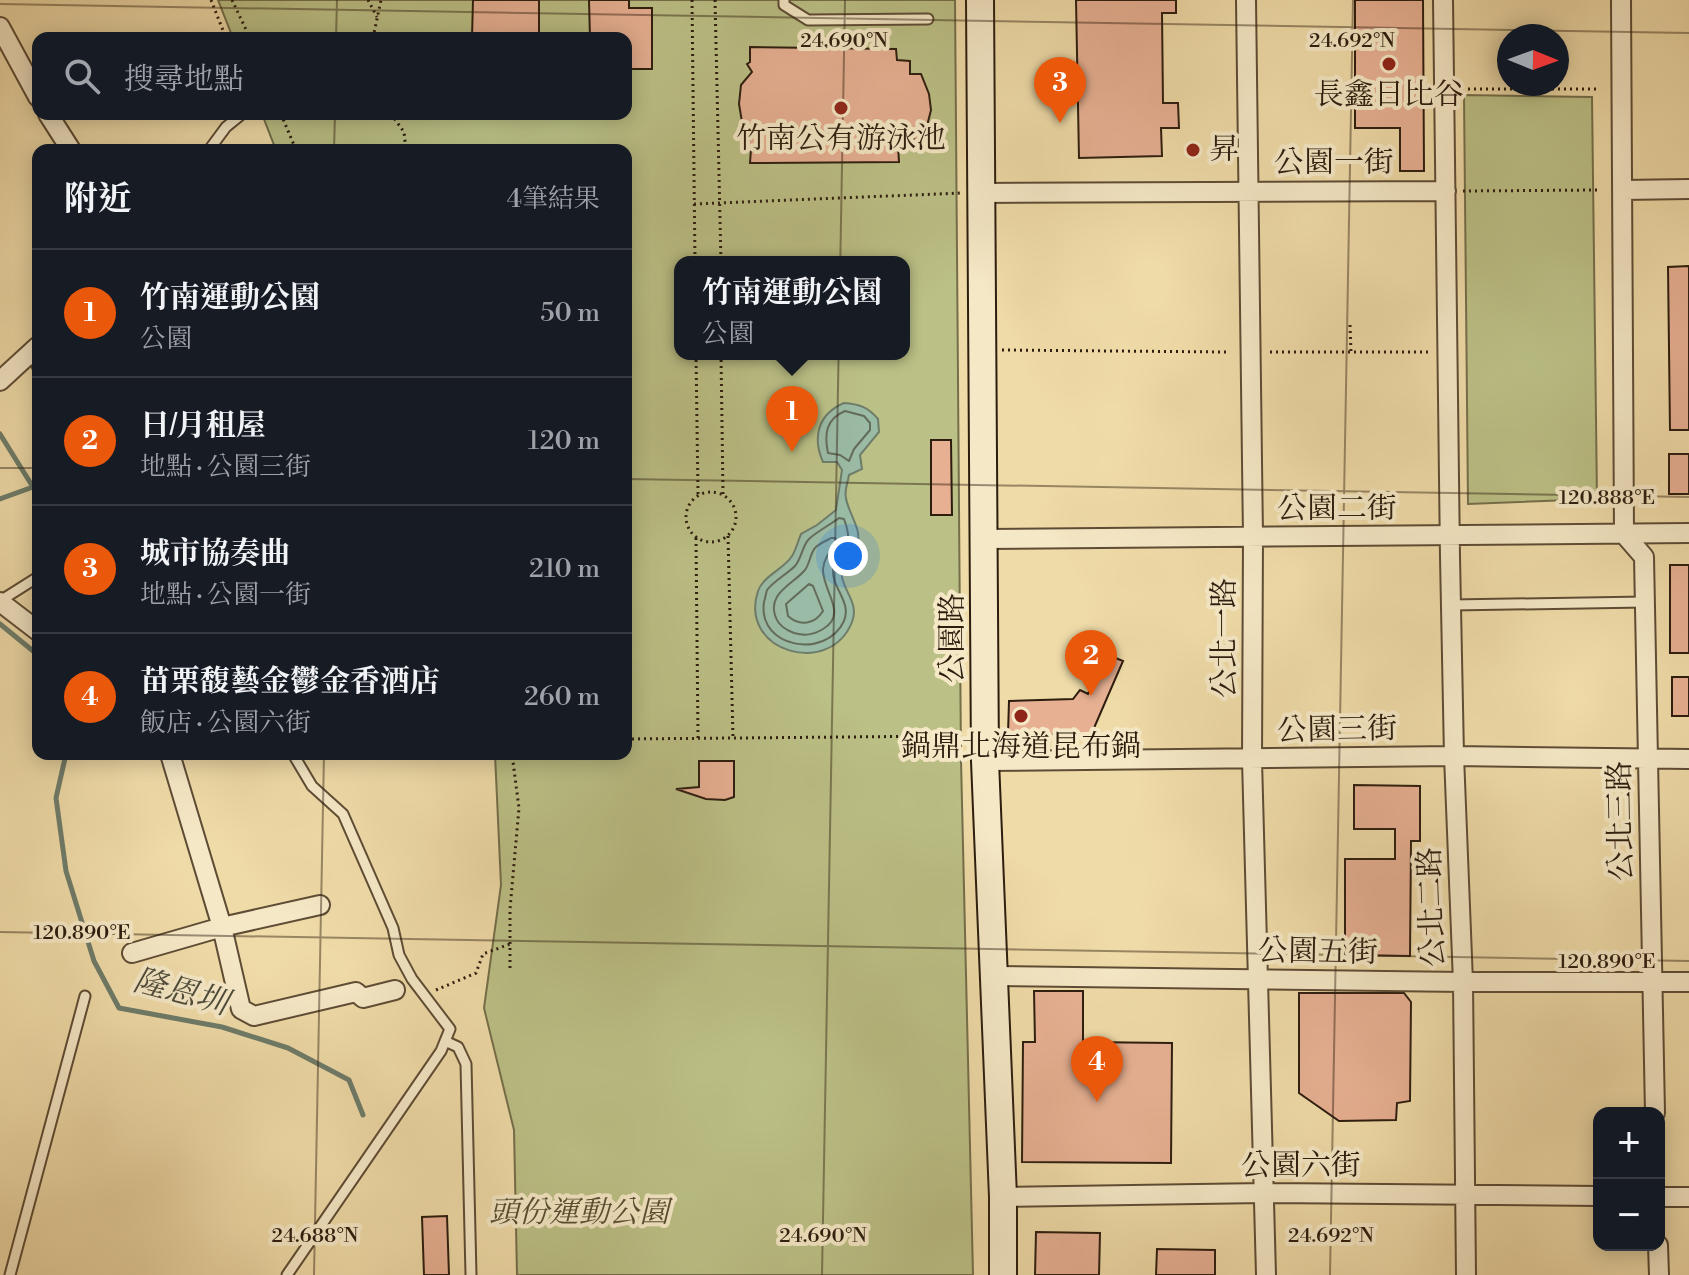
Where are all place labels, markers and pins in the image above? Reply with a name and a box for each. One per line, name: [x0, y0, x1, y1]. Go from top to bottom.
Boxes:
marker: 長鑫日比谷: [1380, 55, 1398, 73]
pin: 3: [1034, 57, 1086, 123]
place label: 長鑫日比谷: [1314, 76, 1464, 114]
marker: 竹南公有游泳池: [832, 99, 850, 117]
place label: 竹南公有游泳池: [736, 120, 946, 158]
place label: 昇: [1209, 131, 1239, 169]
marker: 昇: [1184, 141, 1202, 159]
pin: 1: [766, 386, 818, 452]
pin: 2: [1065, 630, 1117, 696]
marker: 鍋鼎北海道昆布鍋: [1012, 707, 1030, 725]
place label: 鍋鼎北海道昆布鍋: [901, 728, 1141, 766]
pin: 4: [1071, 1036, 1123, 1102]

